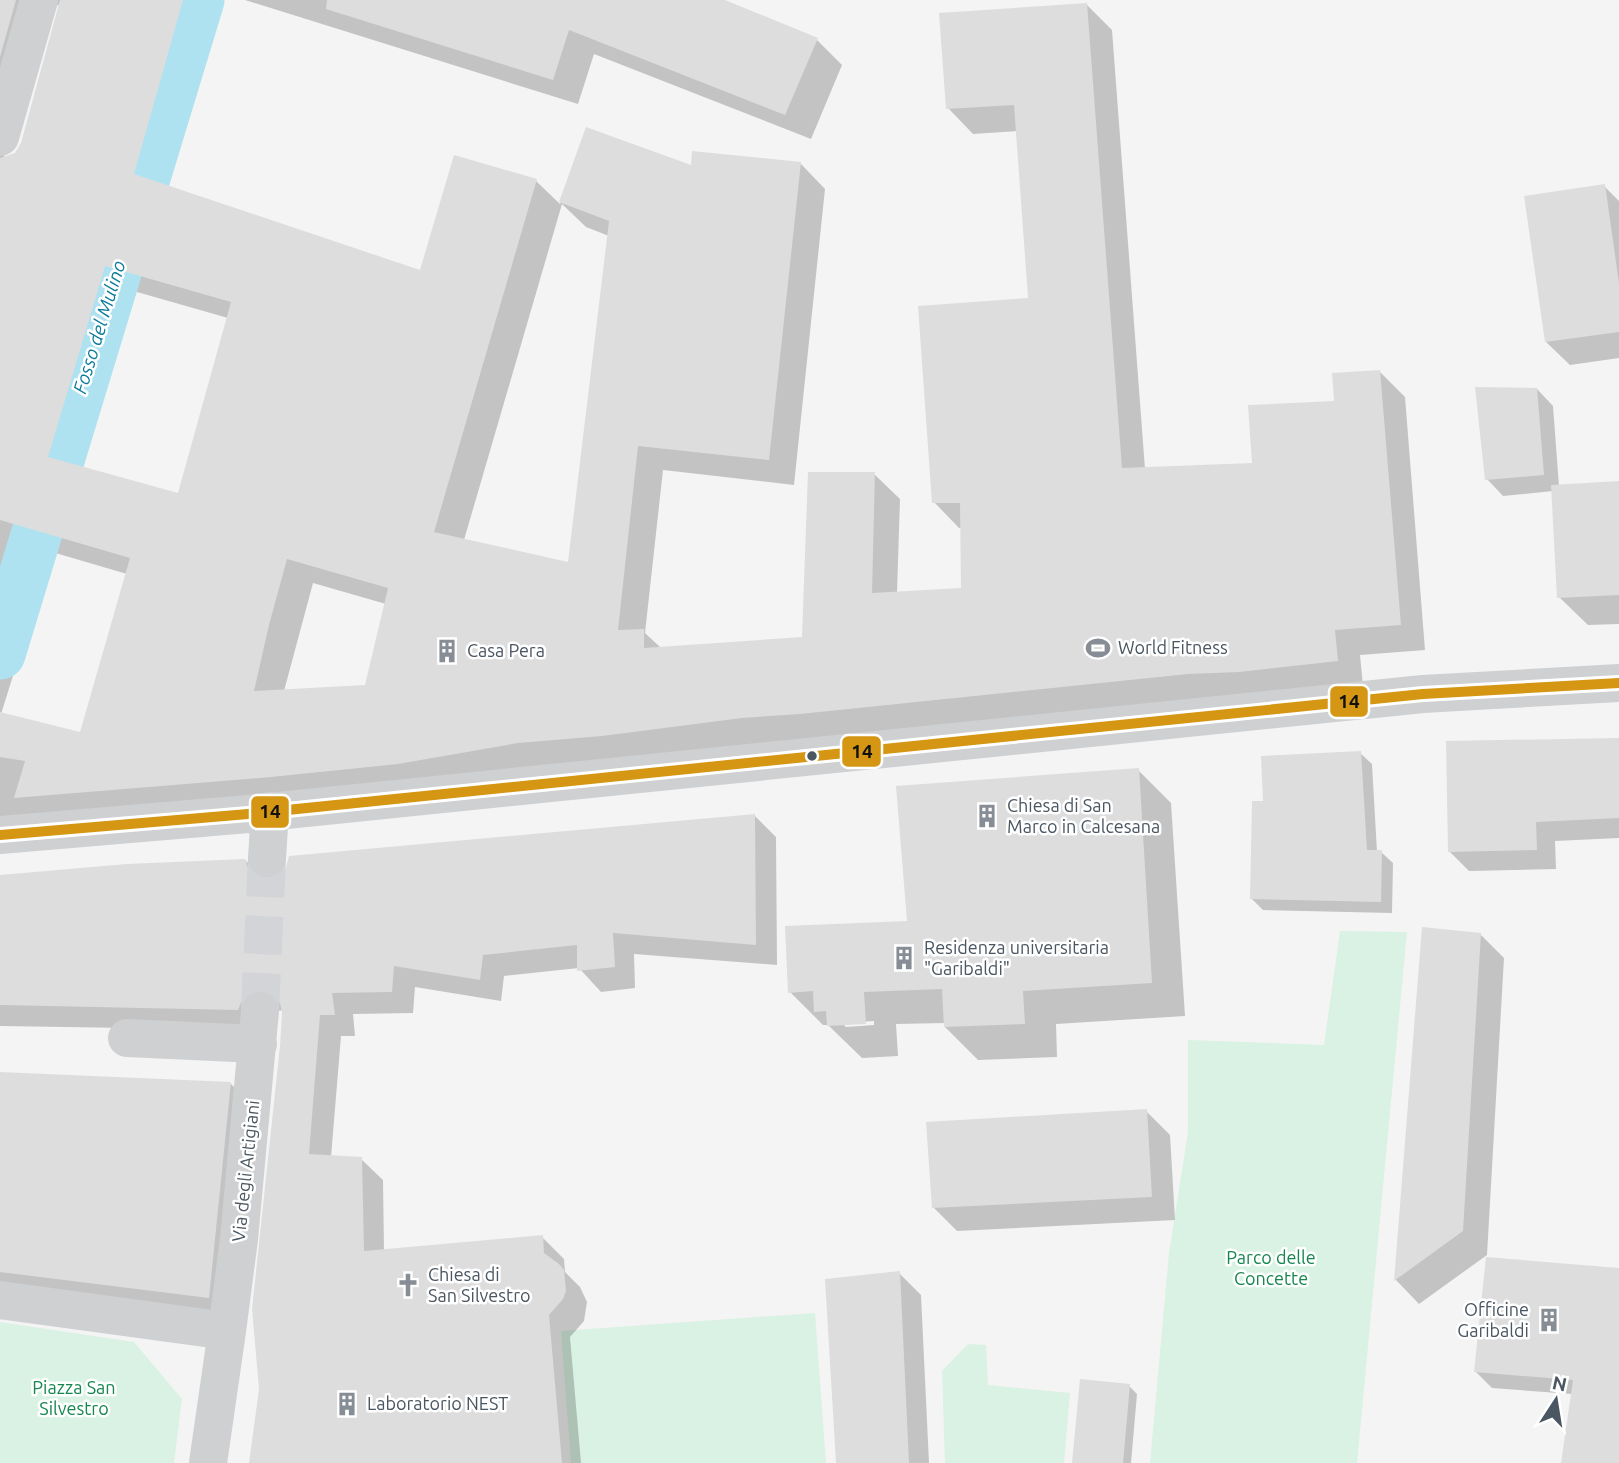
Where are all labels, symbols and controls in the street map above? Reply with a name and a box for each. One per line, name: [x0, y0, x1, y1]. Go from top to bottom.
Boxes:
water label: Fosso del Mulino: [68, 258, 130, 396]
sports icon: World Fitness: [1084, 634, 1112, 662]
building icon: Casa Pera: [433, 637, 461, 665]
place label: World Fitness: [1118, 637, 1228, 657]
place label: Casa Pera: [467, 640, 545, 660]
line badge: 14: [1329, 685, 1369, 718]
text: 14: [1338, 690, 1360, 712]
line badge: 14: [841, 735, 882, 768]
text: 14: [851, 740, 873, 762]
unlabelled marker: [805, 749, 819, 763]
line badge: 14: [250, 795, 290, 829]
place label: Chiesa di San Marco in Calcesana: [1007, 795, 1160, 836]
text: 14: [259, 800, 281, 822]
building icon: Chiesa di San Marco in Calcesana: [973, 802, 1001, 830]
place label: Residenza universitaria "Garibaldi": [924, 937, 1109, 978]
building icon: Residenza universitaria "Garibaldi": [890, 944, 918, 972]
street label: Via degli Artigiani: [228, 1099, 262, 1243]
park label: Parco delle Concette: [1226, 1247, 1316, 1288]
place label: Chiesa di San Silvestro: [428, 1264, 531, 1305]
church icon: Chiesa di San Silvestro: [394, 1271, 422, 1299]
place label: Officine Garibaldi: [1457, 1299, 1529, 1340]
building icon: Officine Garibaldi: [1535, 1306, 1563, 1334]
north arrow: [1521, 1365, 1591, 1435]
text: N: [1550, 1371, 1569, 1396]
park label: Piazza San Silvestro: [32, 1377, 116, 1418]
building icon: Laboratorio NEST: [333, 1390, 361, 1418]
place label: Laboratorio NEST: [367, 1393, 508, 1413]

